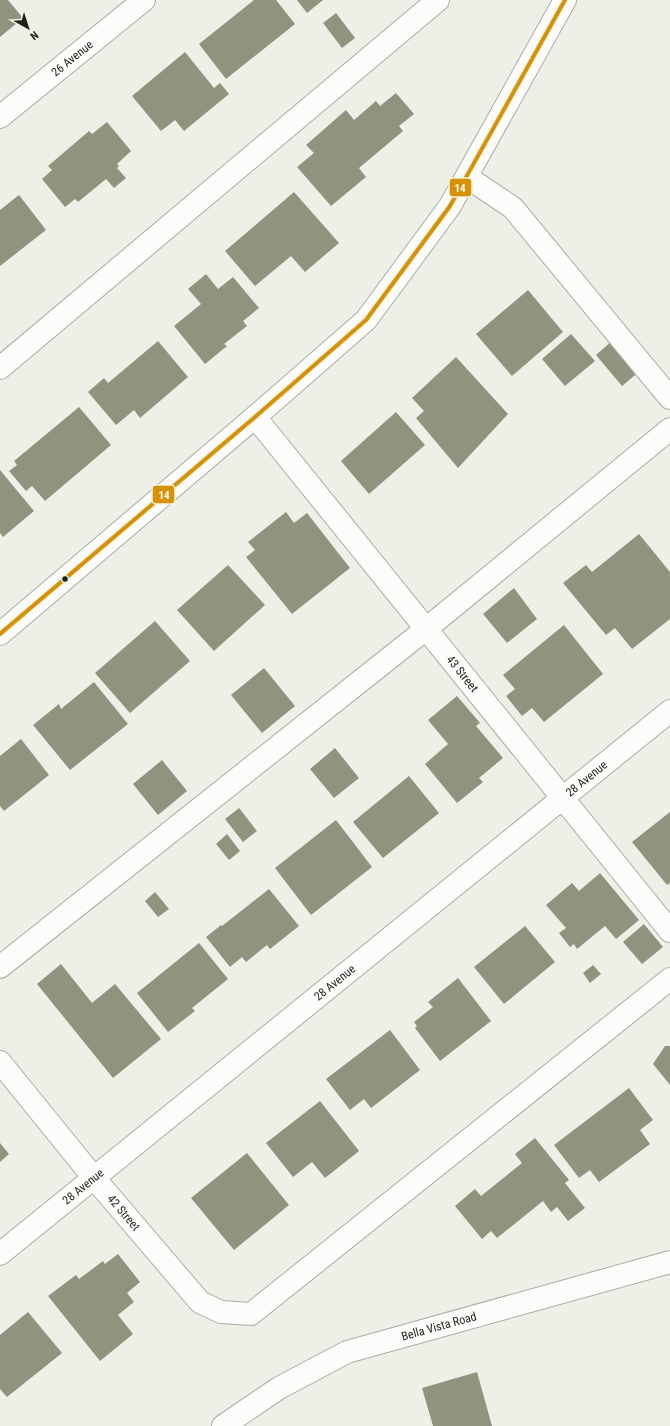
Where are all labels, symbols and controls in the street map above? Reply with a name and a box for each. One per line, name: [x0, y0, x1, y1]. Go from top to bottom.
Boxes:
north arrow: [8, 8, 48, 48]
text: N: [27, 28, 41, 43]
street label: 26 Avenue: [49, 37, 96, 79]
line badge: 14: [449, 178, 472, 197]
text: 14: [454, 182, 466, 195]
line badge: 14: [152, 485, 175, 504]
text: 14: [158, 489, 170, 502]
unlabelled marker: [60, 574, 70, 584]
street label: 43 Street: [443, 653, 481, 695]
street label: 28 Avenue: [563, 757, 610, 800]
street label: 28 Avenue: [311, 961, 359, 1004]
street label: 28 Avenue: [60, 1165, 107, 1208]
street label: 42 Street: [104, 1192, 143, 1234]
street label: Bella Vista Road: [400, 1309, 478, 1344]

